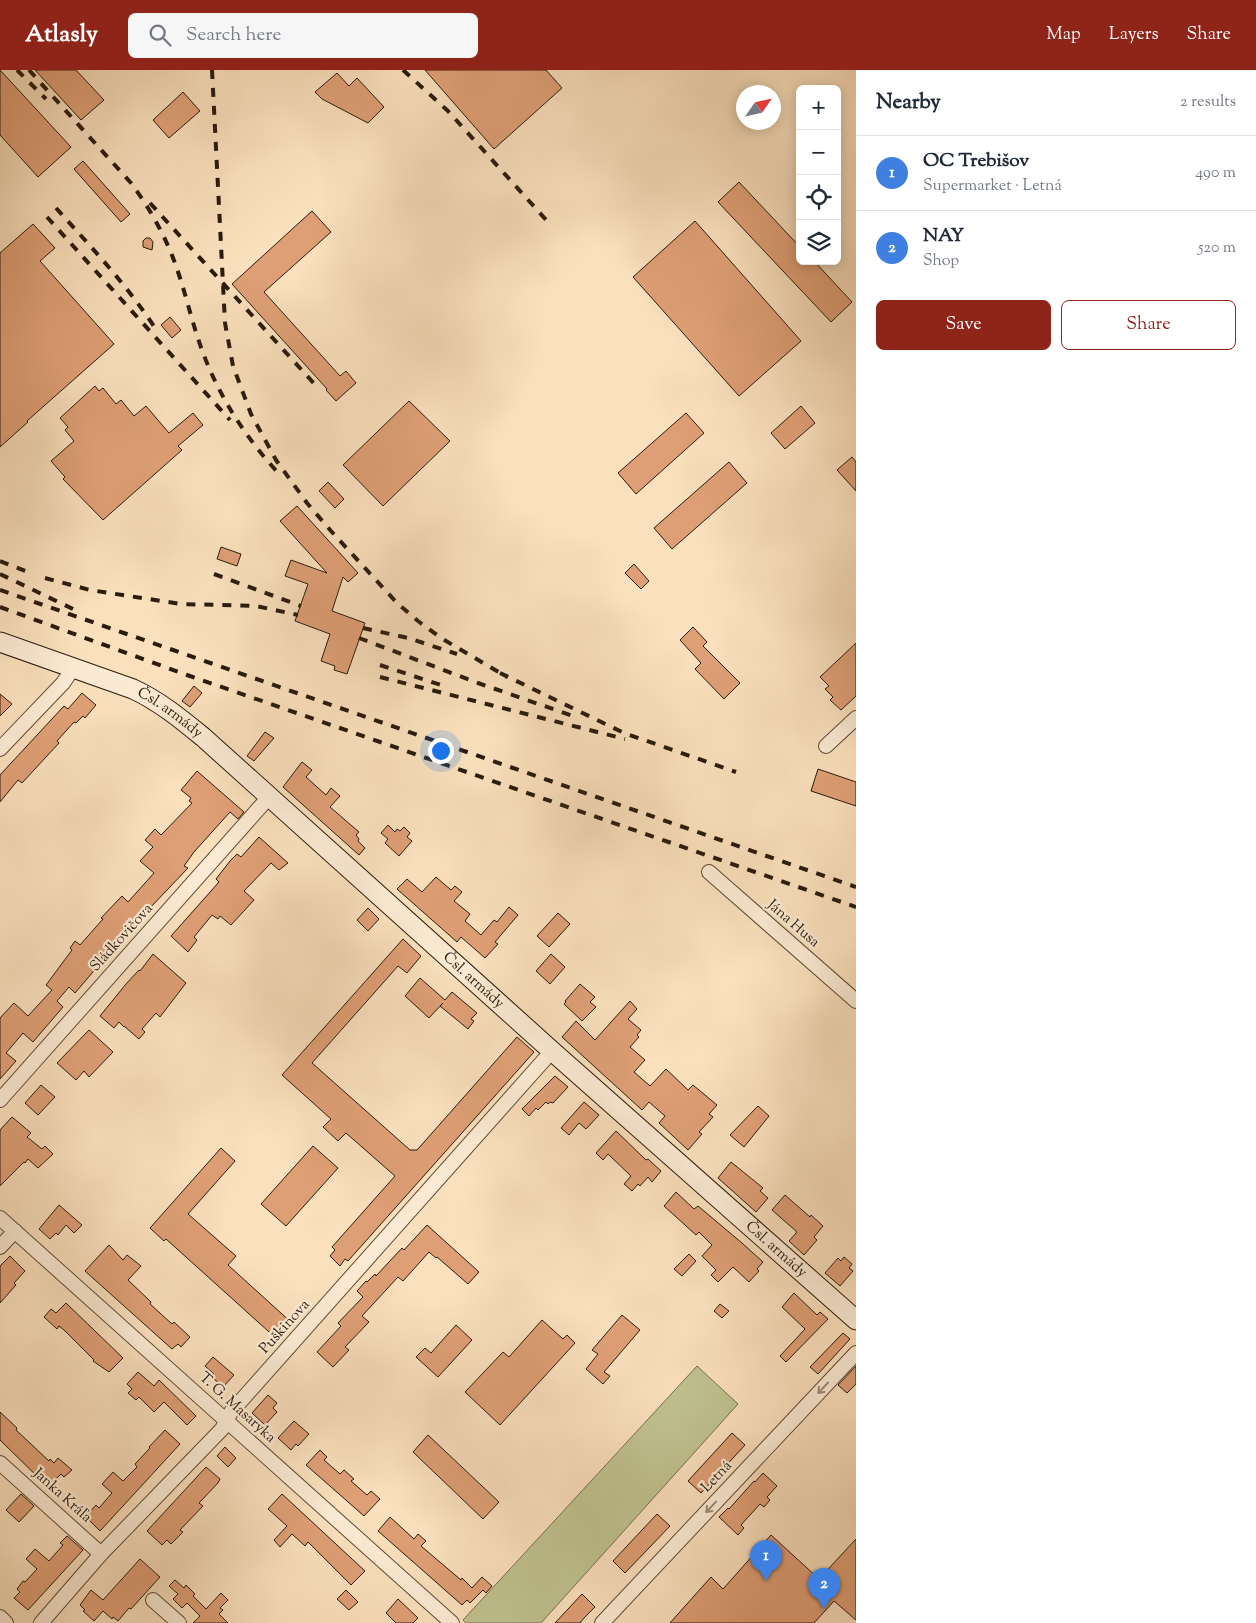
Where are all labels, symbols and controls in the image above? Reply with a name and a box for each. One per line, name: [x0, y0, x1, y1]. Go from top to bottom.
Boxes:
search box: [128, 13, 478, 58]
text: Atlasly: [25, 18, 98, 52]
icon: search: [146, 21, 174, 49]
text: Search here: [186, 22, 281, 49]
text: Map: [1046, 22, 1081, 48]
text: Layers: [1109, 22, 1159, 48]
text: Share: [1187, 22, 1231, 48]
north arrow: [736, 85, 781, 130]
map controls: [796, 85, 841, 265]
button: +: [796, 85, 841, 130]
text: Nearby: [876, 88, 941, 118]
text: 2 results: [1180, 91, 1236, 114]
button: −: [796, 130, 841, 175]
text: OC Trebišov: [923, 148, 1029, 175]
text: 1: [889, 162, 895, 185]
text: 490 m: [1195, 162, 1236, 185]
button: locate: [796, 175, 841, 220]
text: Supermarket · Letná: [923, 175, 1062, 198]
button: layers: [796, 220, 841, 265]
text: NAY: [923, 223, 964, 250]
text: 2: [888, 237, 896, 260]
text: 520 m: [1198, 237, 1236, 260]
text: Shop: [923, 250, 959, 273]
button: Save: [876, 300, 1051, 350]
button: Share: [1061, 300, 1236, 350]
street label: Čsl. armády: [133, 681, 208, 744]
your location: [428, 738, 454, 764]
street label: Jána Husa: [761, 895, 824, 953]
street label: Sládkovičova: [86, 899, 158, 977]
street label: Čsl. armády: [438, 946, 509, 1014]
street label: Čsl. armády: [741, 1216, 812, 1283]
street label: Puškinova: [255, 1295, 315, 1359]
street label: T. G. Masaryka: [194, 1368, 280, 1448]
one-way arrow: [817, 1382, 829, 1395]
street label: Letná: [697, 1456, 737, 1498]
street label: Janka Kráľa: [27, 1463, 96, 1528]
one-way arrow: [705, 1501, 717, 1513]
pin: 1: [750, 1540, 782, 1581]
pin: 2: [808, 1568, 840, 1609]

